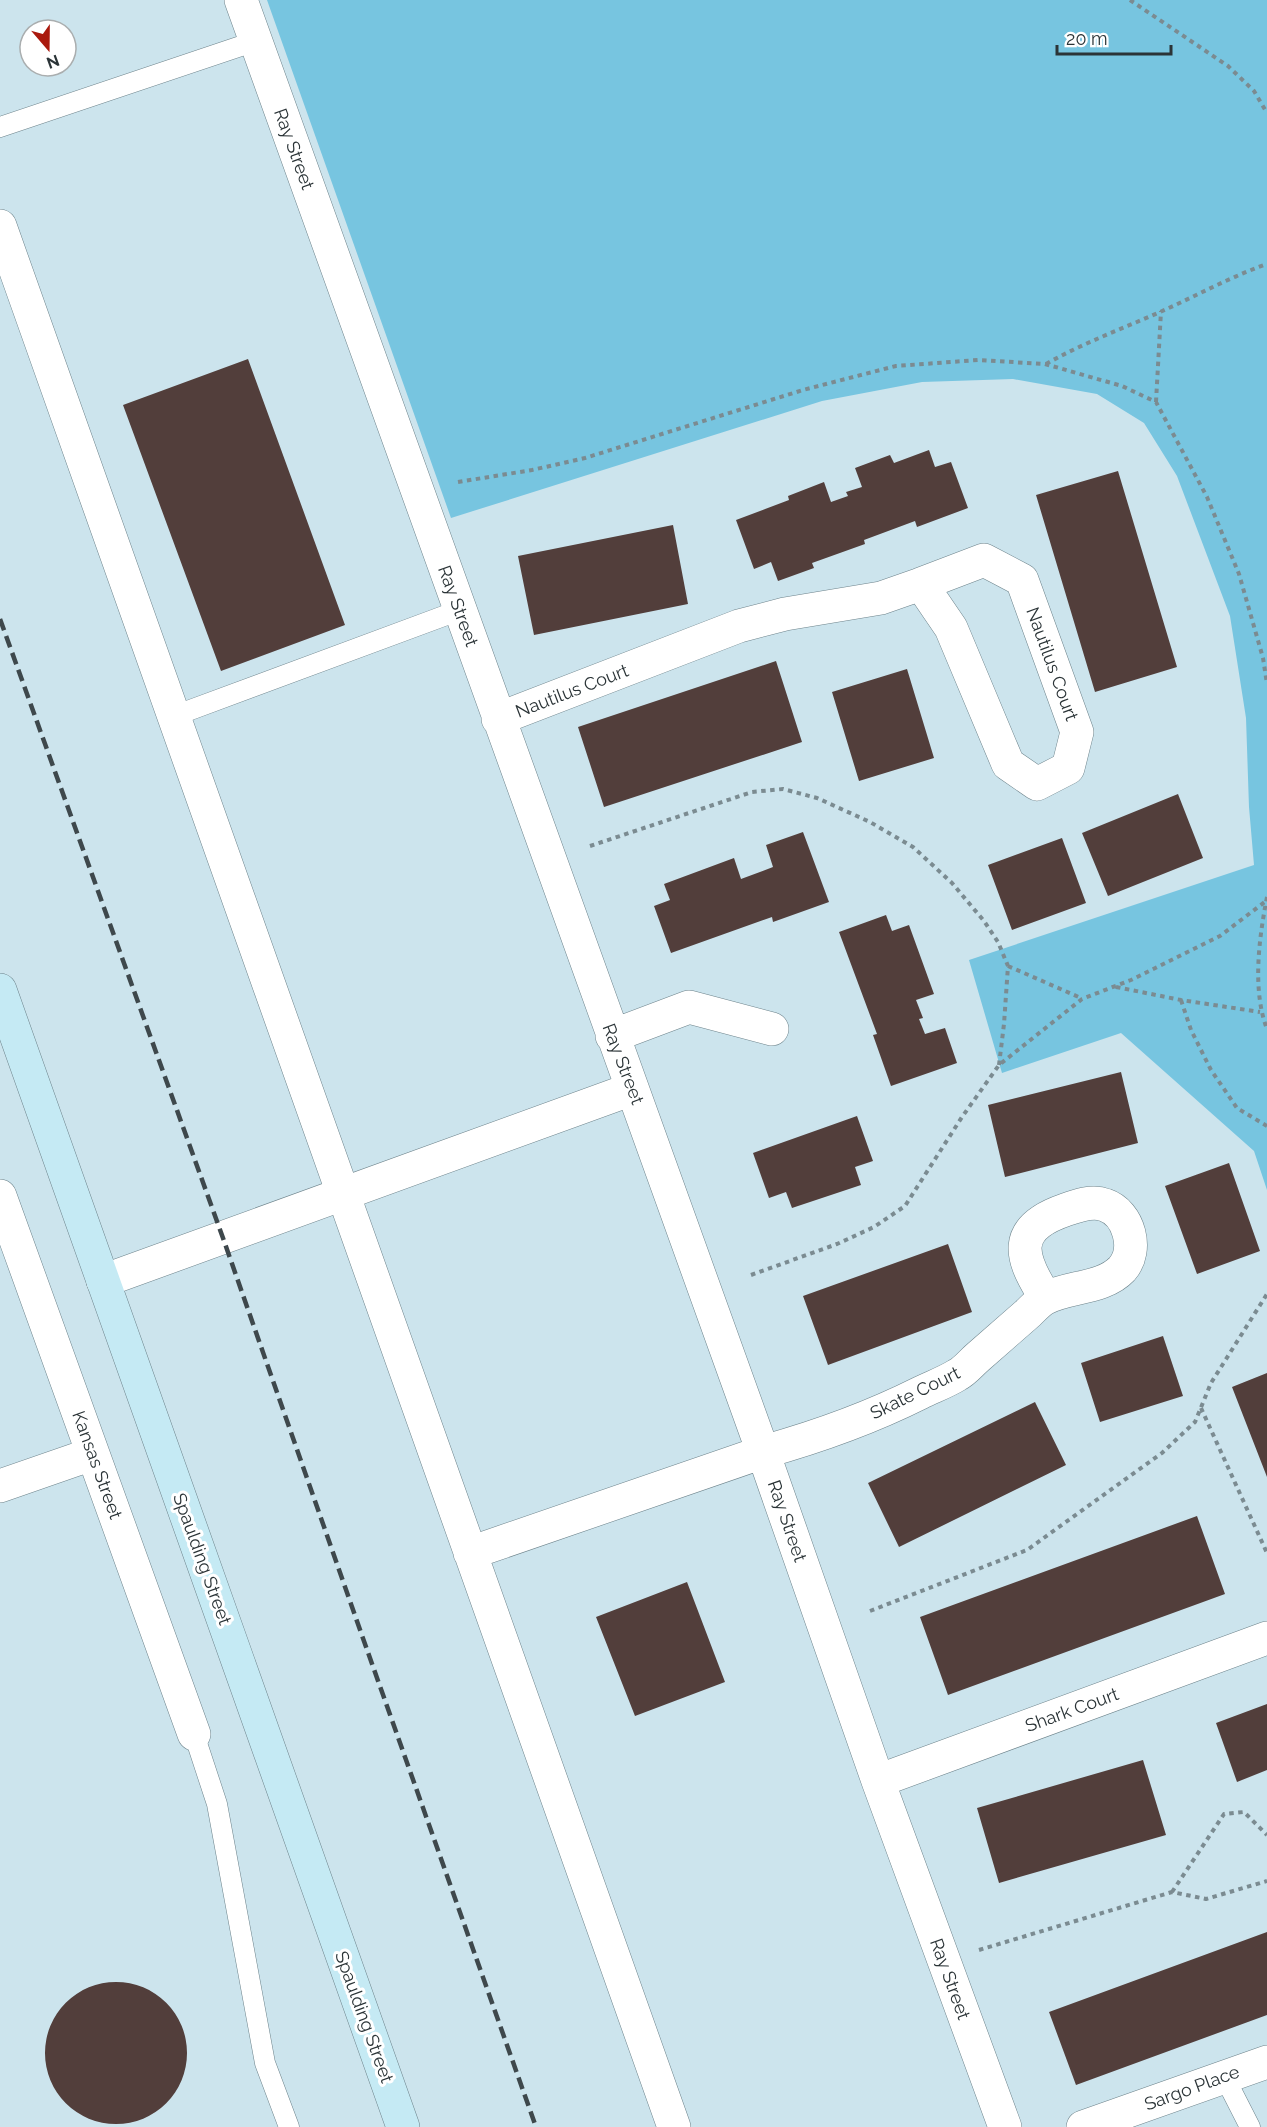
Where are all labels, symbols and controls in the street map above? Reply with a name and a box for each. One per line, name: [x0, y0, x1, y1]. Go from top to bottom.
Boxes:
north arrow: [18, 18, 78, 78]
scale bar: [1057, 18, 1171, 56]
text: 20 m: [1066, 28, 1108, 49]
text: N: [44, 51, 62, 73]
street label: Ray Street: [270, 105, 319, 192]
street label: Ray Street: [434, 562, 483, 649]
street label: Nautilus Court: [1022, 604, 1083, 723]
street label: Nautilus Court: [512, 659, 631, 722]
street label: Ray Street: [598, 1020, 648, 1107]
street label: Skate Court: [866, 1362, 963, 1423]
street label: Kansas Street: [68, 1408, 127, 1522]
street label: Ray Street: [764, 1477, 811, 1564]
street label: Spaulding Street: [169, 1490, 236, 1628]
street label: Shark Court: [1022, 1683, 1121, 1736]
street label: Ray Street: [926, 1935, 975, 2022]
street label: Spaulding Street: [331, 1948, 398, 2086]
street label: Sargo Place: [1141, 2061, 1243, 2114]

